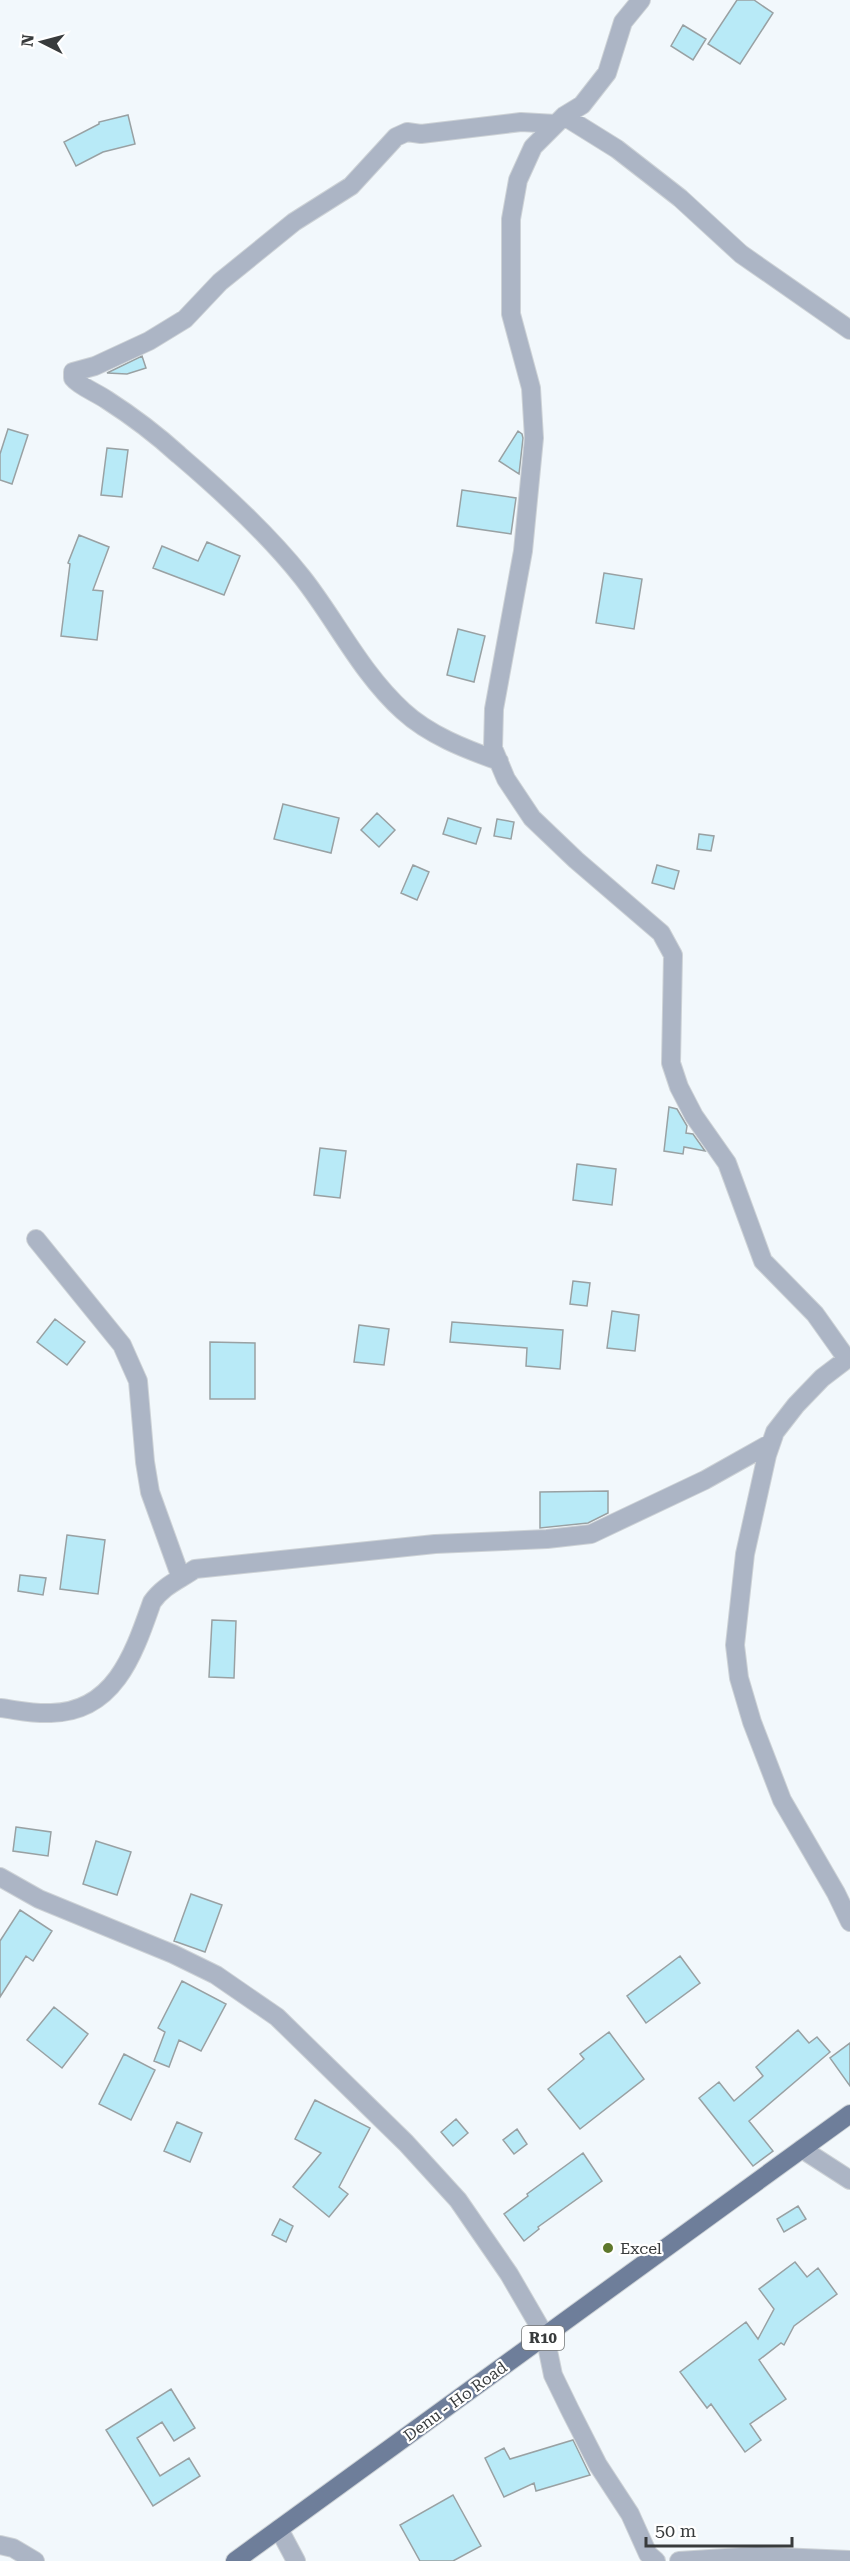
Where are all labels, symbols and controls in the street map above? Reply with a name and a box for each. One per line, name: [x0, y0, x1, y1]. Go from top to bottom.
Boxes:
north arrow: [12, 12, 72, 72]
text: N: [17, 33, 38, 48]
place label: Excel: [620, 2239, 662, 2258]
marker: Excel: [601, 2241, 615, 2255]
road number: R10: [522, 2326, 564, 2350]
street label: Denu - Ho Road: [400, 2358, 511, 2445]
scale bar: [646, 2510, 792, 2548]
text: 50 m: [655, 2520, 696, 2541]

